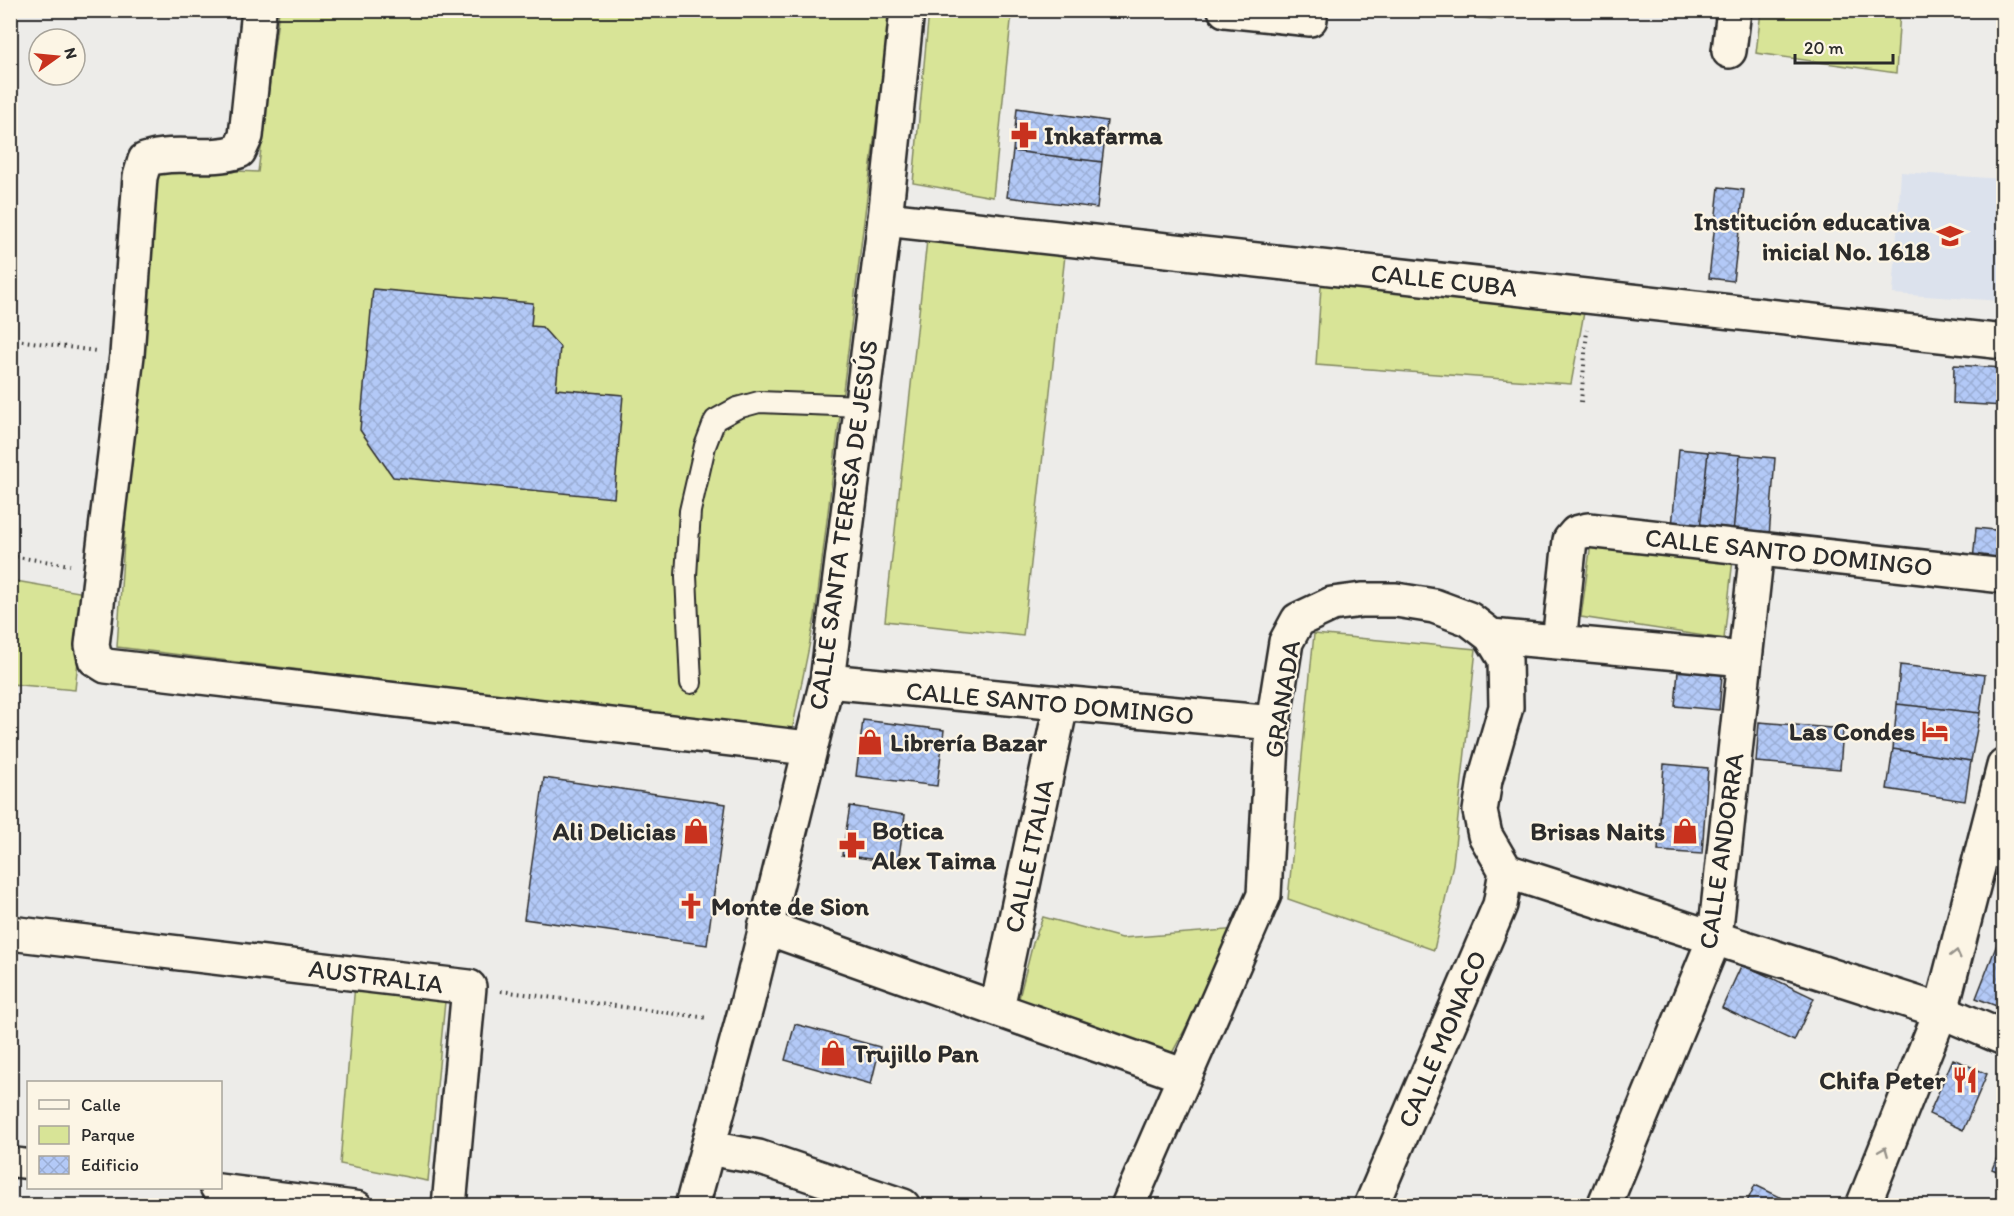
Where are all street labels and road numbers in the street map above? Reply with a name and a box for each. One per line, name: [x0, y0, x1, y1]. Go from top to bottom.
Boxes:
street label: CALLE CUBA: [1369, 256, 1519, 304]
street label: CALLE SANTA TERESA DE JESÚS: [801, 338, 885, 712]
street label: CALLE SANTO DOMINGO: [1644, 521, 1934, 583]
street label: GRANADA: [1257, 638, 1307, 760]
street label: CALLE SANTO DOMINGO: [905, 674, 1195, 732]
street label: CALLE ANDORRA: [1691, 750, 1751, 951]
street label: CALLE ITALIA: [997, 776, 1061, 936]
street label: CALLE MONACO: [1390, 946, 1494, 1132]
street label: AUSTRALIA: [307, 952, 445, 1000]

